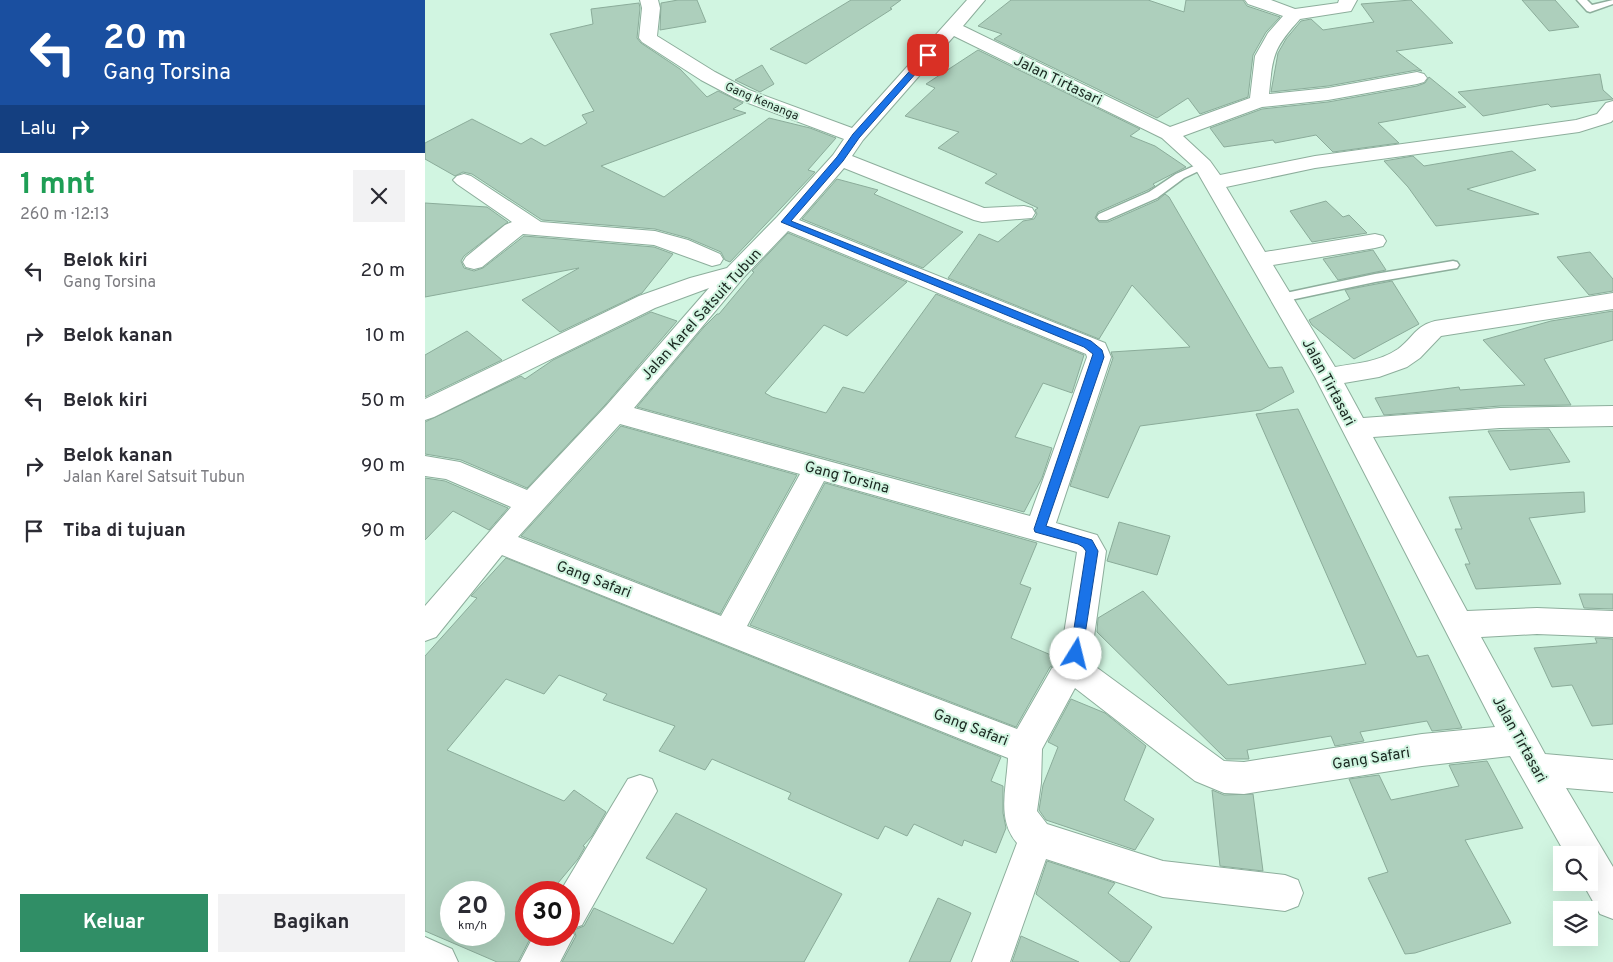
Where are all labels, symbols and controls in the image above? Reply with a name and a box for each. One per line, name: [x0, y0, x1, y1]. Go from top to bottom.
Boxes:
text: 20 m: [103, 17, 187, 61]
icon: left: [20, 20, 85, 85]
pin: [907, 34, 949, 76]
icon: arrive: [914, 41, 942, 69]
street label: Jalan Tirtasari: [1010, 52, 1105, 111]
text: Gang Torsina: [103, 60, 231, 87]
street label: Gang Kenanga: [722, 79, 801, 125]
icon: right: [66, 115, 94, 143]
text: Lalu: [20, 117, 56, 141]
text: 1 mnt: [20, 167, 95, 204]
button: close: [353, 170, 405, 222]
text: 260 m · 12:13: [20, 205, 109, 225]
street label: Jalan Karel Satsuit Tubun: [638, 245, 766, 385]
text: Belok kiri: [63, 249, 148, 273]
icon: left: [20, 257, 48, 285]
text: 20 m: [361, 259, 405, 283]
text: Gang Torsina: [63, 273, 156, 293]
icon: right: [20, 322, 48, 350]
text: Belok kanan: [63, 324, 173, 348]
text: 10 m: [365, 324, 405, 348]
street label: Jalan Tirtasari: [1297, 336, 1359, 430]
icon: left: [20, 387, 48, 415]
text: Belok kiri: [63, 389, 148, 413]
text: 50 m: [360, 389, 405, 413]
text: Belok kanan: [63, 444, 173, 468]
icon: right: [20, 452, 48, 480]
text: 90 m: [361, 454, 405, 478]
street label: Gang Torsina: [802, 458, 891, 499]
text: Jalan Karel Satsuit Tubun: [63, 468, 245, 488]
icon: arrive: [20, 517, 48, 545]
text: Tiba di tujuan: [63, 519, 186, 543]
text: 90 m: [361, 519, 405, 543]
street label: Gang Safari: [553, 557, 634, 603]
position arrow: [1049, 627, 1101, 679]
street label: Jalan Tirtasari: [1487, 693, 1550, 786]
street label: Gang Safari: [930, 705, 1011, 751]
street label: Gang Safari: [1331, 744, 1412, 775]
map controls: [1553, 846, 1598, 946]
button: search: [1553, 846, 1598, 891]
speed limit sign: 30: [515, 881, 580, 946]
text: 20: [457, 891, 488, 923]
button: Keluar: [20, 894, 208, 952]
button: Bagikan: [218, 894, 405, 952]
button: layers: [1553, 901, 1598, 946]
text: km/h: [458, 918, 487, 934]

